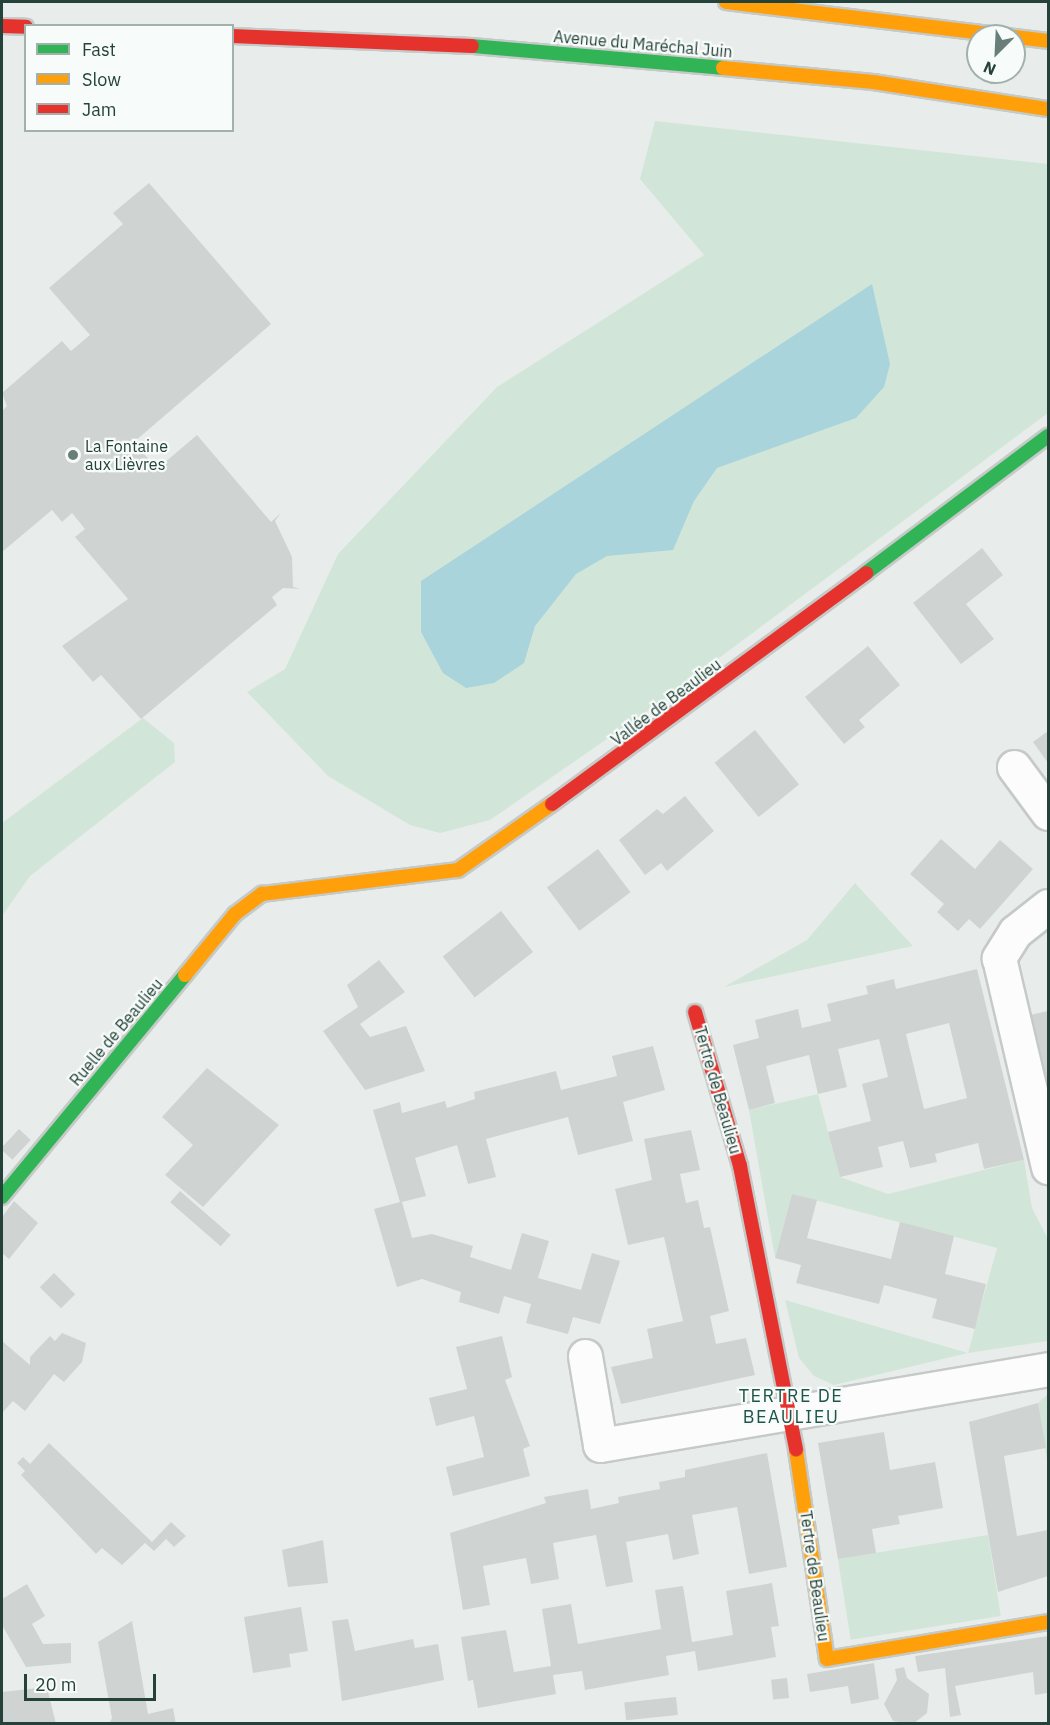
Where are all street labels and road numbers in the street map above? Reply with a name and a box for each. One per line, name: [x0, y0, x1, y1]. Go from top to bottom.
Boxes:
street label: Avenue du Maréchal Juin: [553, 27, 733, 61]
street label: Vallée de Beaulieu: [607, 654, 725, 750]
street label: Ruelle de Beaulieu: [66, 974, 166, 1090]
street label: Tertre de Beaulieu: [691, 1024, 745, 1156]
street label: Tertre de Beaulieu: [796, 1509, 834, 1643]

